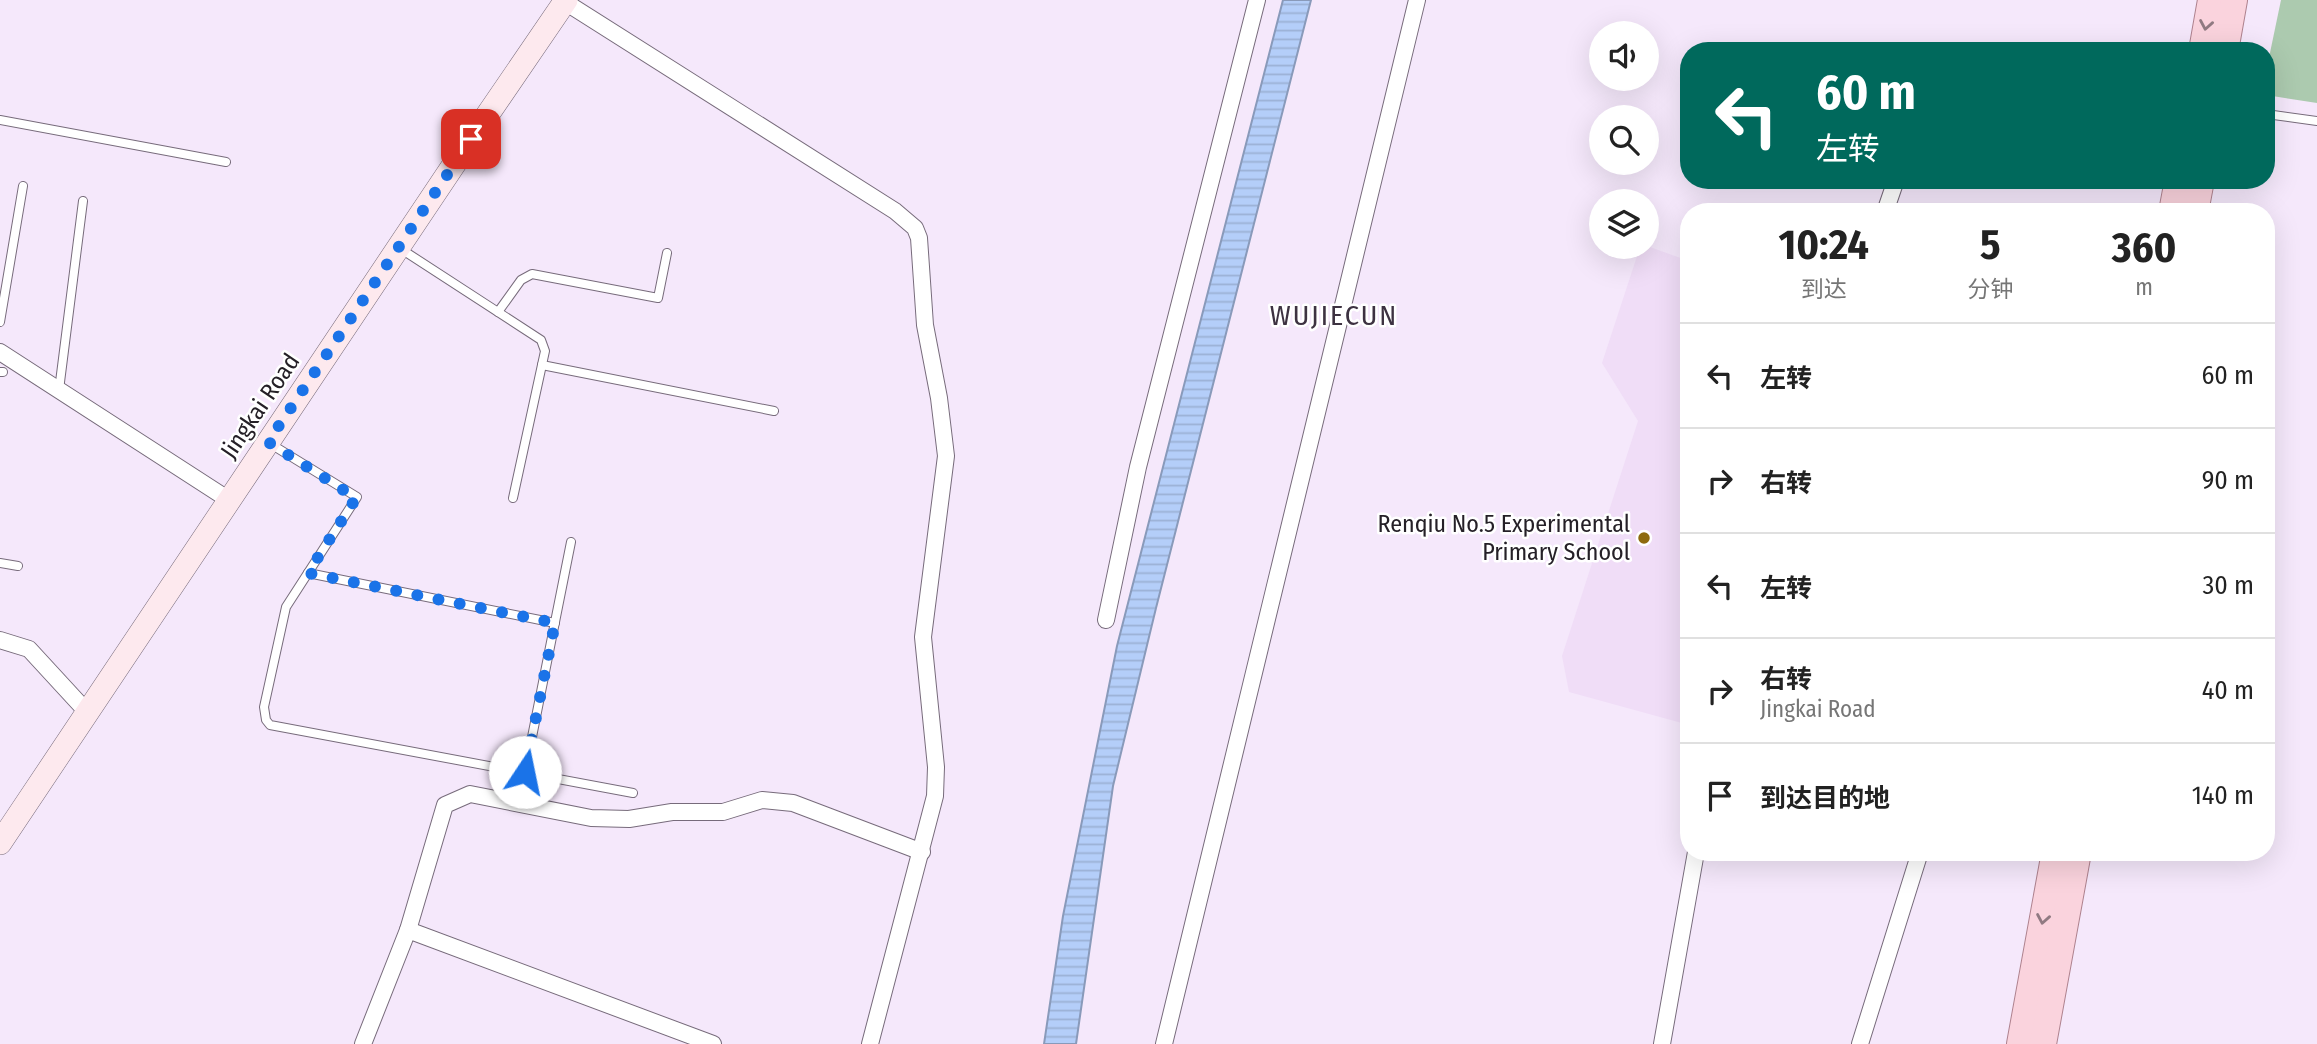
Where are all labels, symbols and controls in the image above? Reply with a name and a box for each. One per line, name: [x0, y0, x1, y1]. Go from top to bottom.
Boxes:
one-way arrow: [2200, 19, 2215, 31]
map controls: [1589, 21, 1659, 259]
button: sound: [1589, 21, 1659, 91]
text: 60 m: [1816, 63, 1916, 122]
icon: left: [1701, 70, 1792, 161]
button: search: [1589, 105, 1659, 175]
pin: [441, 109, 501, 169]
icon: arrive: [452, 120, 490, 158]
text: 左转: [1816, 130, 1880, 168]
button: layers: [1589, 189, 1659, 259]
text: 10:24: [1778, 220, 1869, 270]
text: 5: [1980, 220, 2001, 270]
text: 360: [2112, 223, 2177, 273]
text: m: [2135, 273, 2153, 301]
text: 到达: [1801, 275, 1847, 303]
text: 分钟: [1967, 275, 2013, 303]
district label: WUJIECUN: [1270, 299, 1398, 332]
street label: Jingkai Road: [215, 348, 305, 464]
icon: left: [1701, 357, 1739, 395]
text: 60 m: [2201, 360, 2254, 391]
text: 左转: [1760, 363, 1812, 394]
icon: right: [1701, 462, 1739, 500]
text: 90 m: [2202, 465, 2254, 496]
text: 右转: [1760, 468, 1812, 499]
place label: Renqiu No.5 Experimental Primary School: [1377, 510, 1630, 566]
marker: Renqiu No.5 Experimental Primary School: [1636, 530, 1652, 546]
icon: left: [1701, 567, 1739, 605]
text: 30 m: [2203, 570, 2254, 601]
text: 左转: [1760, 573, 1812, 604]
text: 右转: [1760, 664, 1812, 695]
icon: right: [1701, 672, 1739, 710]
text: 40 m: [2202, 675, 2254, 706]
text: Jingkai Road: [1760, 695, 1876, 723]
position arrow: [488, 735, 562, 809]
icon: arrive: [1701, 777, 1739, 815]
text: 140 m: [2192, 780, 2254, 811]
text: 到达目的地: [1760, 783, 1890, 814]
one-way arrow: [2036, 913, 2051, 925]

